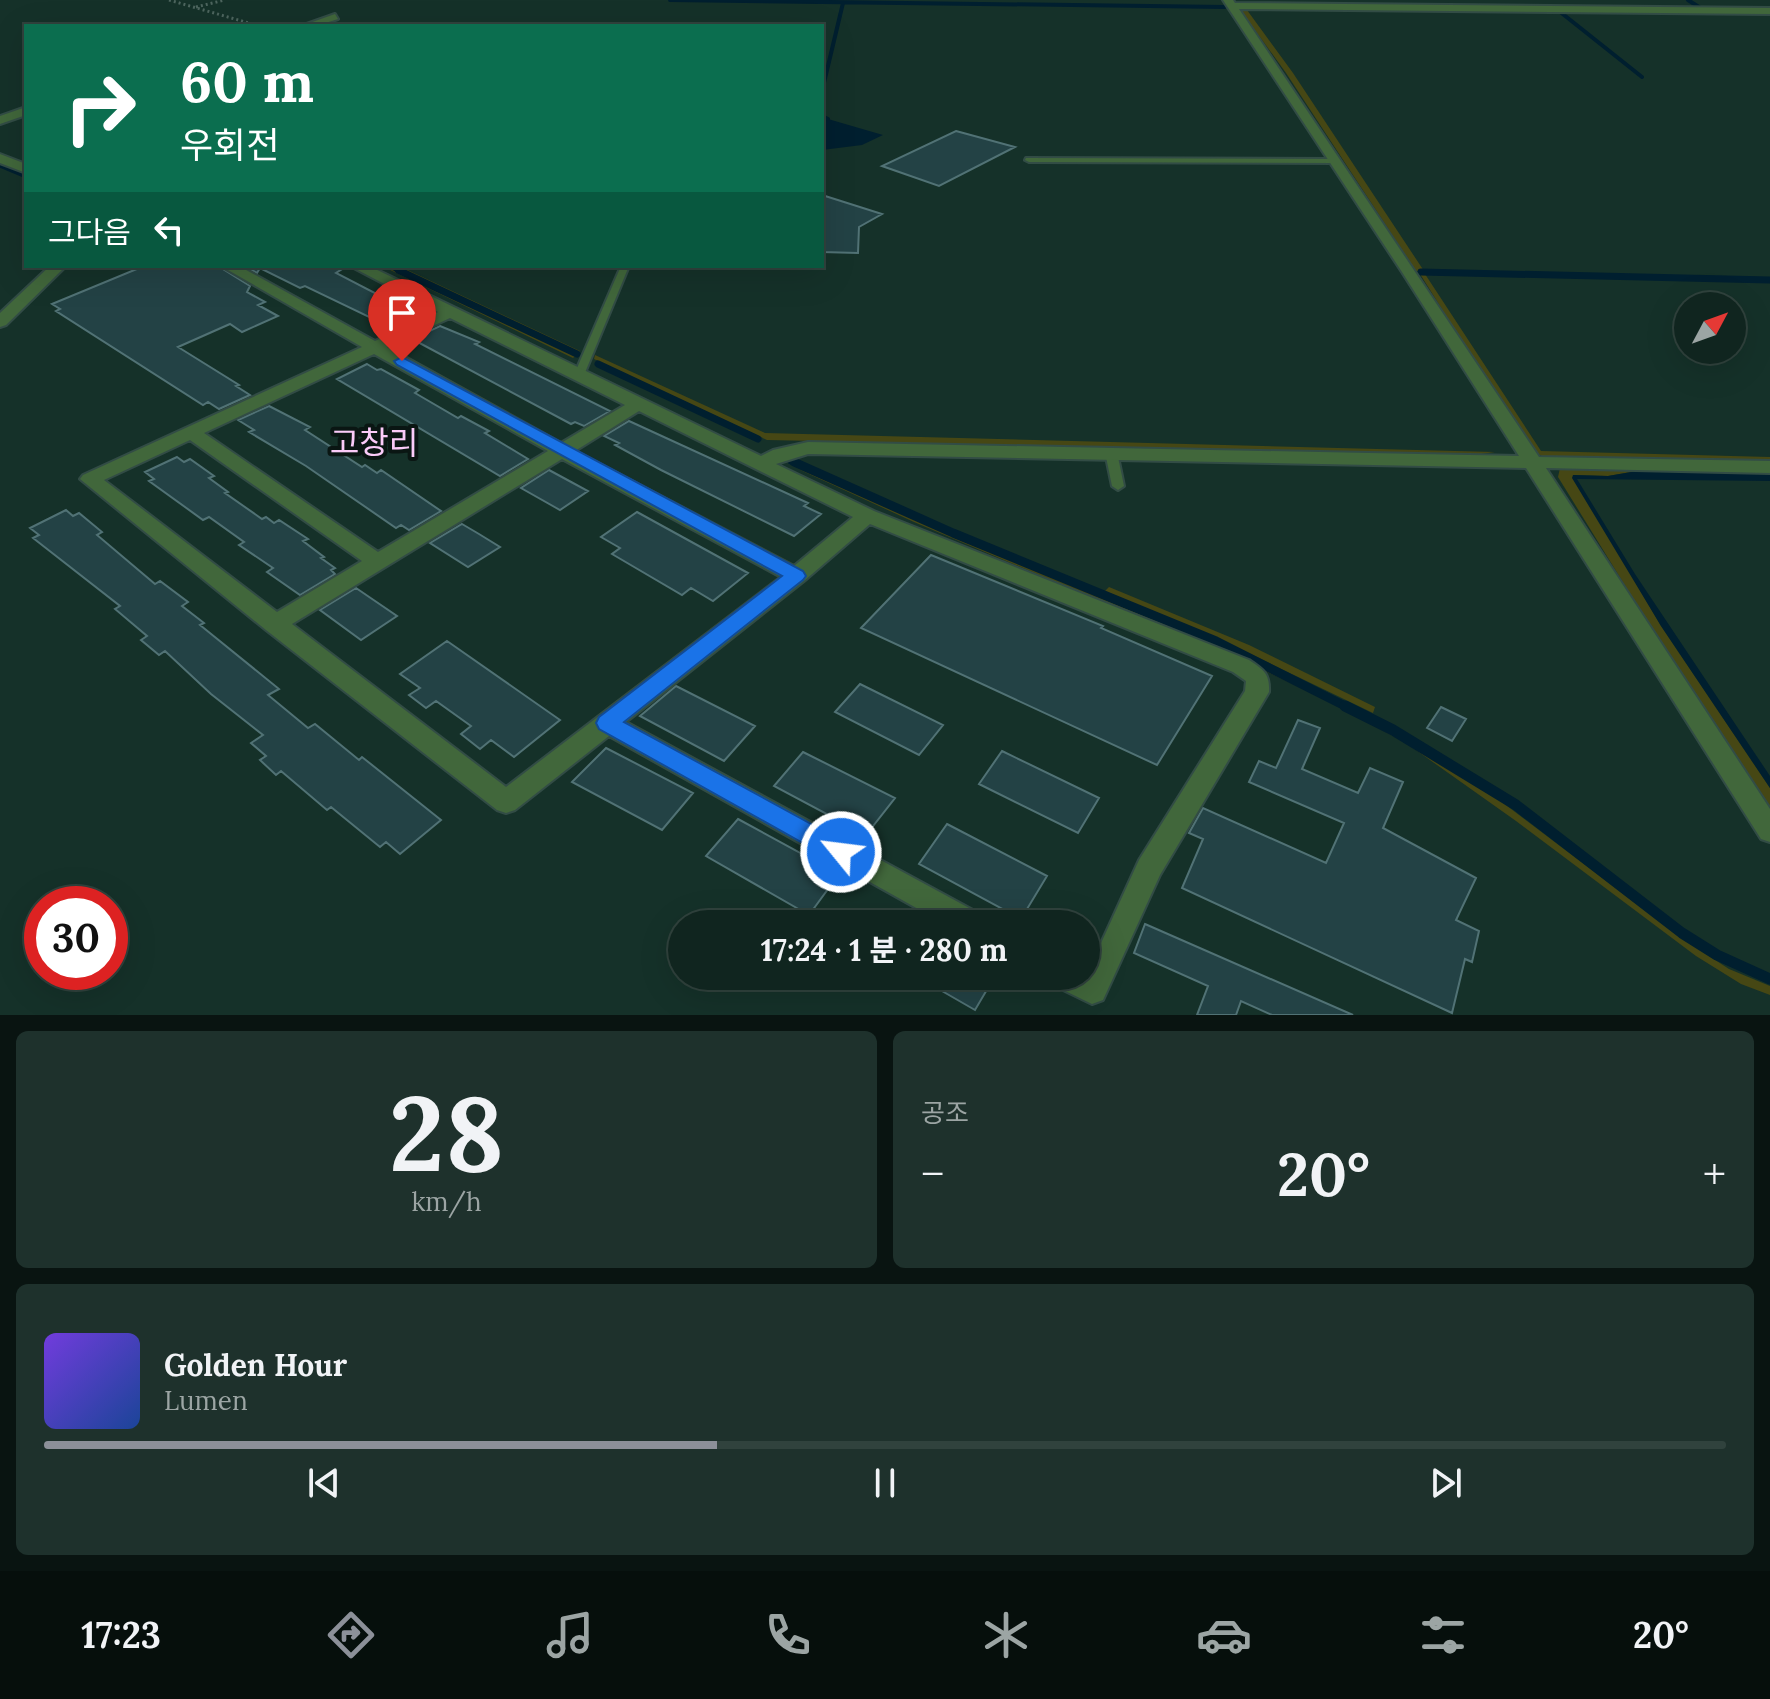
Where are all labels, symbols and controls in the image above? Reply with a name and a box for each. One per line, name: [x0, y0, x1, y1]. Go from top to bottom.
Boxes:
text: 60 m: [180, 46, 314, 117]
icon: right: [48, 56, 152, 160]
text: 우회전: [180, 122, 279, 168]
icon: left: [147, 208, 191, 252]
text: 그다음: [48, 213, 131, 251]
pin: [368, 279, 436, 361]
icon: arrive: [380, 291, 424, 335]
north arrow: [1674, 292, 1746, 364]
map controls: [1674, 292, 1746, 364]
district label: 고창리: [330, 422, 418, 463]
position arrow: [799, 810, 883, 894]
speed limit sign: 30: [24, 886, 128, 990]
text: 17:24 · 1 분 · 280 m: [761, 931, 1007, 969]
text: 28: [389, 1066, 504, 1199]
text: 공조: [921, 1096, 969, 1129]
text: 20°: [1277, 1136, 1370, 1212]
text: −: [921, 1146, 944, 1202]
text: +: [1703, 1146, 1726, 1202]
text: km/h: [411, 1185, 482, 1218]
text: Golden Hour: [164, 1346, 347, 1384]
text: Lumen: [164, 1384, 248, 1417]
icon: previous: [302, 1461, 346, 1505]
icon: pause: [863, 1461, 907, 1505]
icon: next: [1424, 1461, 1468, 1505]
icon: directions: [323, 1607, 379, 1663]
icon: music: [542, 1607, 598, 1663]
icon: phone: [760, 1607, 816, 1663]
icon: climate: [978, 1607, 1034, 1663]
icon: car: [1196, 1607, 1252, 1663]
icon: filters: [1415, 1607, 1471, 1663]
text: 17:23: [81, 1612, 161, 1658]
text: 20°: [1633, 1612, 1689, 1658]

